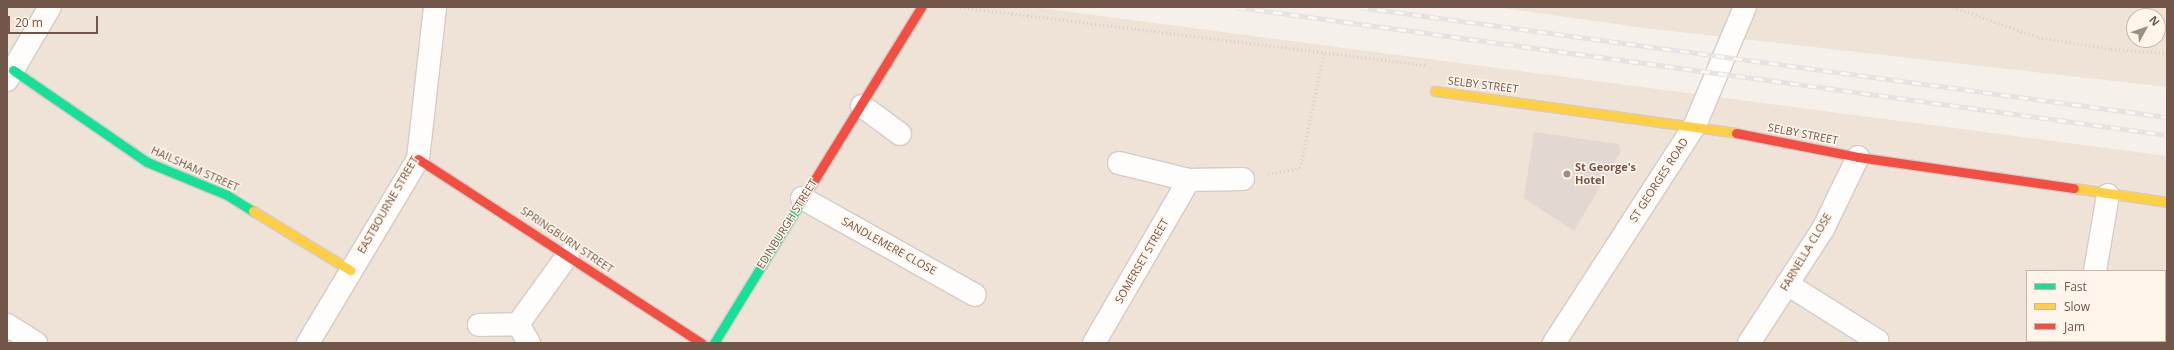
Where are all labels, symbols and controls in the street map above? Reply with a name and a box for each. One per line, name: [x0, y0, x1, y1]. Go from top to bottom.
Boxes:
scale bar: [10, 8, 100, 34]
north arrow: [2126, 8, 2166, 48]
text: N: [2146, 12, 2163, 29]
text: 20 m: [15, 14, 43, 31]
street label: SELBY STREET: [1447, 74, 1519, 96]
street label: SELBY STREET: [1767, 121, 1839, 147]
street label: ST GEORGES ROAD: [1627, 135, 1691, 225]
street label: HAILSHAM STREET: [149, 144, 241, 194]
street label: EASTBOURNE STREET: [355, 154, 421, 256]
place label: St George's Hotel: [1575, 161, 1636, 187]
marker: St George's Hotel: [1562, 169, 1572, 179]
street label: EDINBURGH STREET: [754, 177, 820, 271]
street label: SPRINGBURN STREET: [518, 204, 616, 276]
street label: FARNELLA CLOSE: [1778, 211, 1834, 293]
street label: SANDLEMERE CLOSE: [839, 214, 939, 278]
street label: SOMERSET STREET: [1112, 216, 1172, 306]
legend: [2026, 270, 2166, 342]
text: Fast: [2064, 278, 2087, 295]
text: Slow: [2064, 298, 2090, 315]
text: Jam: [2064, 318, 2085, 335]

